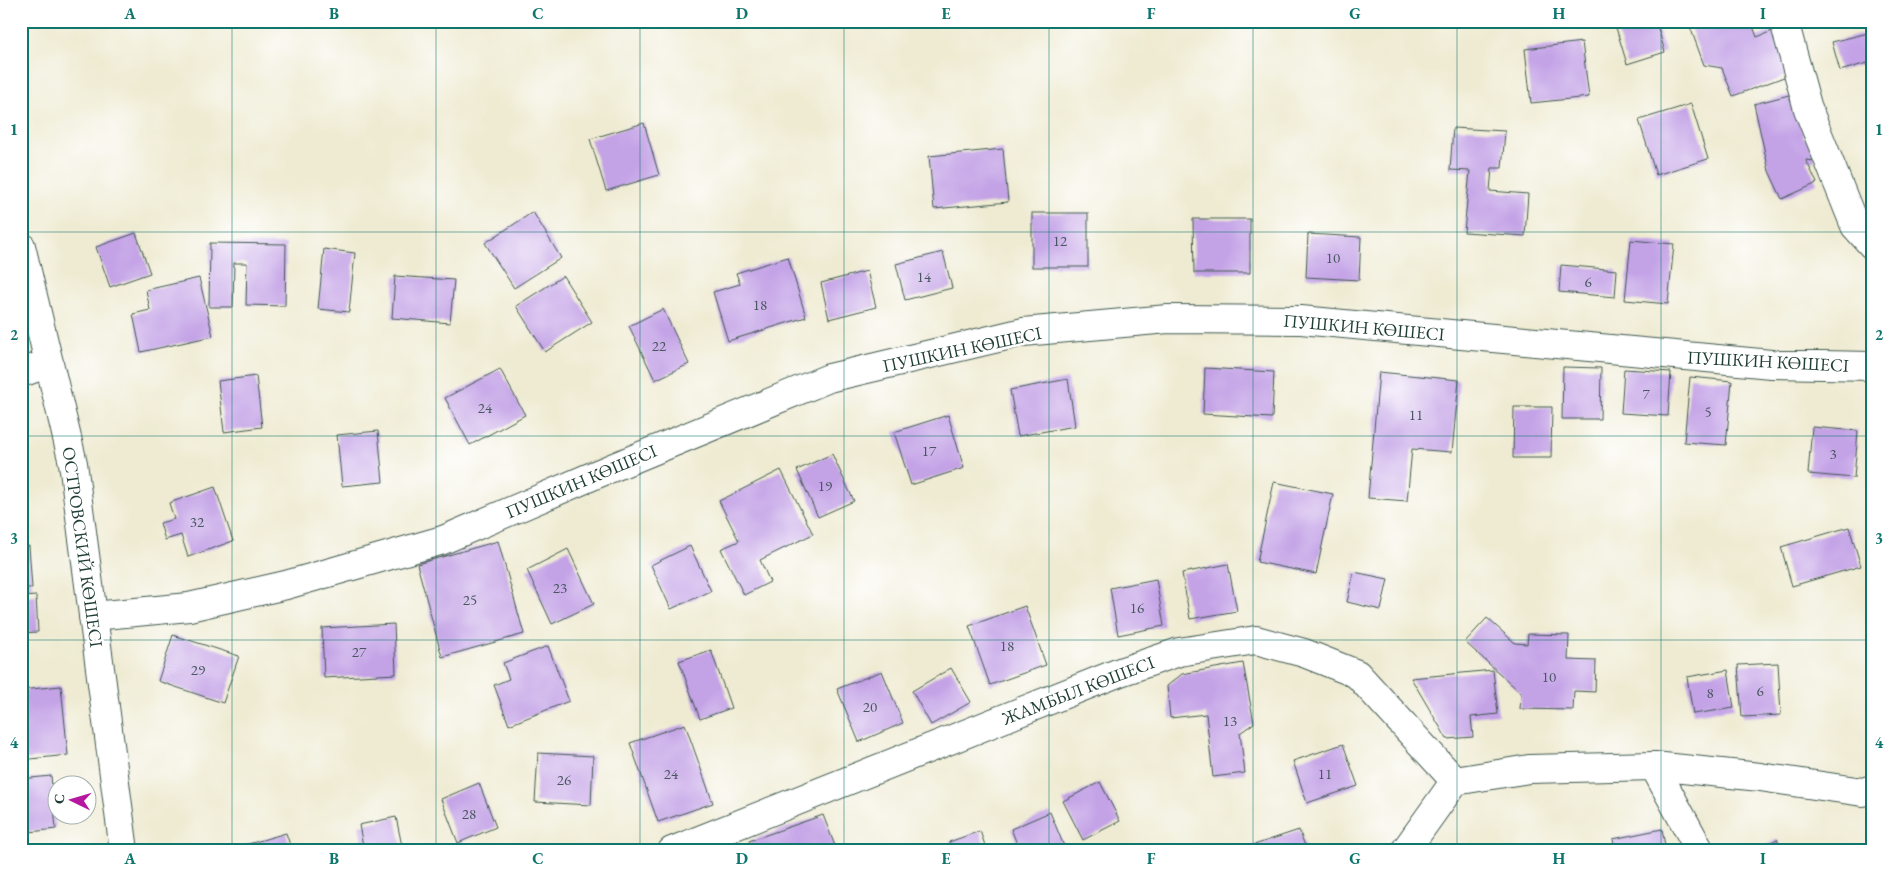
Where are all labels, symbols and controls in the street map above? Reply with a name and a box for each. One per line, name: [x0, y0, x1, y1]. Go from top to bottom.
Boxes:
text: A: [123, 3, 136, 24]
text: B: [329, 3, 339, 24]
text: C: [532, 3, 544, 24]
text: D: [736, 3, 748, 24]
text: E: [941, 3, 951, 24]
text: F: [1147, 3, 1156, 24]
text: G: [1349, 3, 1361, 24]
text: H: [1553, 3, 1566, 24]
text: I: [1760, 3, 1766, 24]
text: 1: [10, 119, 18, 140]
text: 1: [1875, 119, 1883, 140]
house number: 12: [1053, 231, 1068, 250]
house number: 10: [1326, 248, 1340, 267]
house number: 14: [917, 267, 932, 286]
house number: 6: [1584, 272, 1592, 291]
house number: 18: [753, 295, 767, 314]
street label: ПУШКИН КӨШЕСІ: [1282, 308, 1446, 346]
street label: ПУШКИН КӨШЕСІ: [880, 321, 1044, 377]
text: 2: [10, 324, 19, 345]
text: 2: [1875, 324, 1884, 345]
house number: 22: [652, 336, 667, 355]
street label: ПУШКИН КӨШЕСІ: [1687, 345, 1849, 377]
house number: 7: [1642, 384, 1650, 403]
house number: 24: [478, 398, 493, 417]
house number: 5: [1704, 402, 1712, 421]
house number: 11: [1409, 405, 1423, 424]
street label: ПУШКИН КӨШЕСІ: [502, 439, 660, 523]
house number: 17: [922, 441, 937, 460]
house number: 3: [1829, 444, 1837, 463]
street label: ОСТРОВСКИЙ КӨШЕСІ: [58, 445, 108, 649]
house number: 19: [818, 476, 832, 495]
house number: 32: [190, 512, 205, 531]
text: 3: [10, 528, 18, 549]
text: 3: [1875, 528, 1883, 549]
house number: 23: [553, 578, 567, 597]
house number: 25: [463, 590, 477, 609]
house number: 16: [1130, 598, 1144, 617]
house number: 18: [1000, 636, 1014, 655]
house number: 27: [352, 642, 367, 661]
street label: ЖАМБЫЛ КӨШЕСІ: [998, 650, 1158, 730]
house number: 29: [191, 660, 205, 679]
house number: 10: [1542, 667, 1556, 686]
house number: 6: [1756, 681, 1764, 700]
house number: 8: [1706, 683, 1714, 702]
house number: 20: [863, 697, 877, 716]
house number: 13: [1223, 711, 1237, 730]
text: 4: [10, 732, 19, 753]
text: 4: [1875, 732, 1884, 753]
house number: 24: [664, 764, 679, 783]
house number: 11: [1318, 764, 1332, 783]
house number: 26: [557, 770, 571, 789]
north arrow: [48, 774, 98, 824]
text: С: [50, 793, 68, 805]
house number: 28: [462, 804, 476, 823]
text: A: [123, 848, 136, 869]
text: B: [329, 848, 339, 869]
text: C: [532, 848, 544, 869]
text: D: [736, 848, 748, 869]
text: E: [941, 848, 951, 869]
text: F: [1147, 848, 1156, 869]
text: G: [1349, 848, 1361, 869]
text: H: [1553, 848, 1566, 869]
text: I: [1760, 848, 1766, 869]

